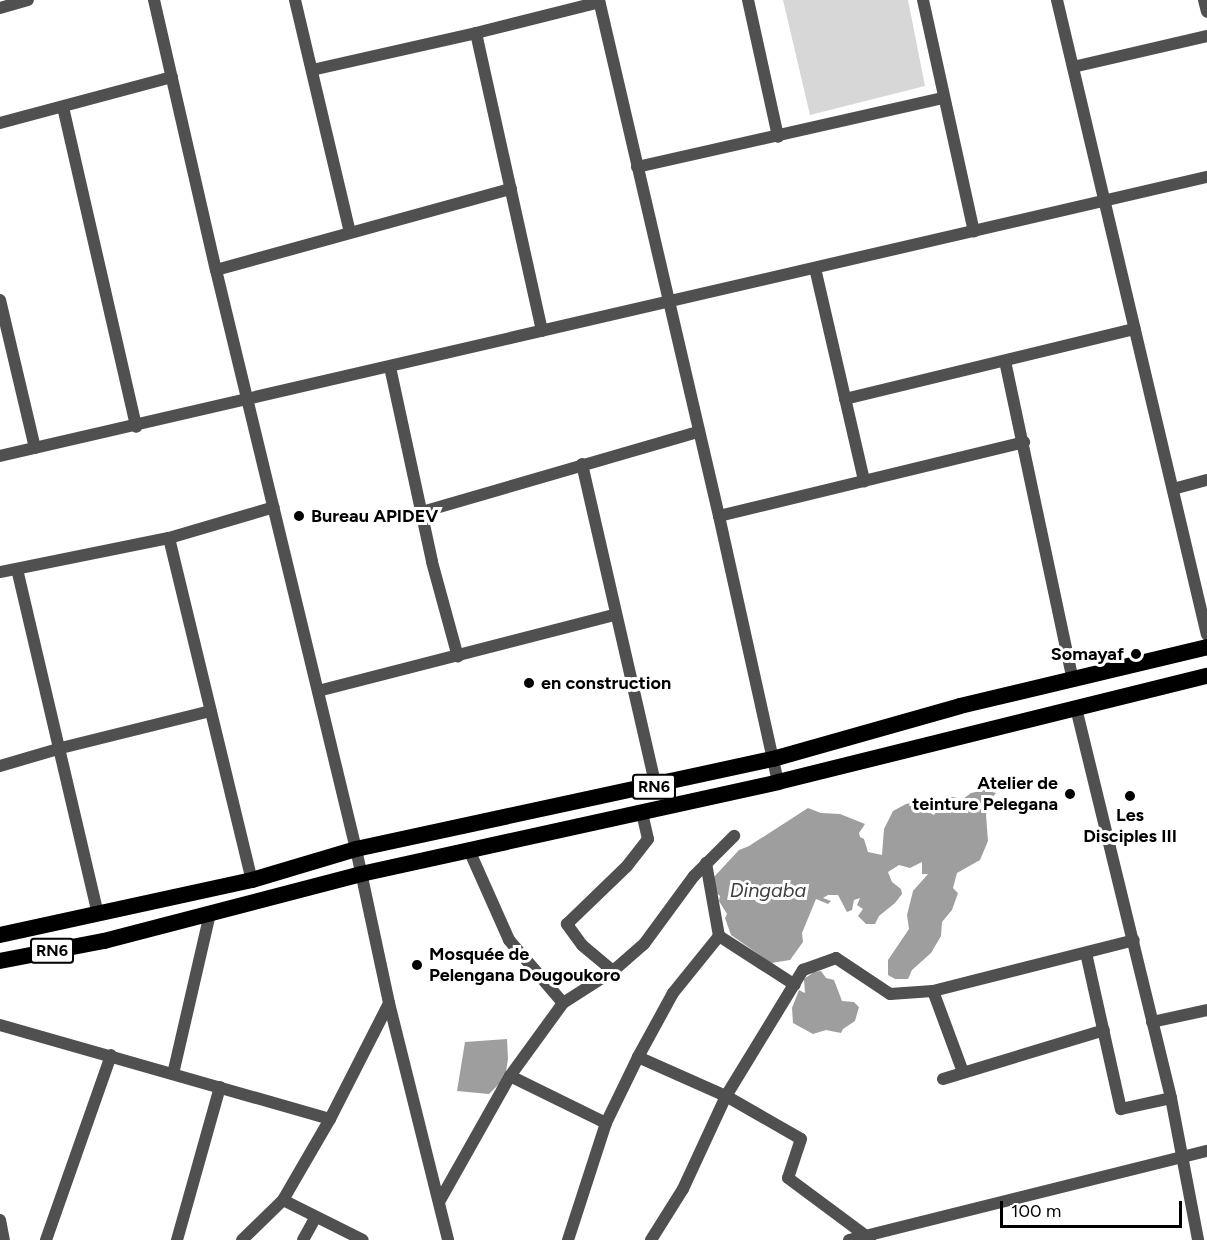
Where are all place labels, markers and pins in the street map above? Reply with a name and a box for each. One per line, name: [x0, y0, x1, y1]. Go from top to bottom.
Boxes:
place label: Bureau APIDEV: [311, 505, 438, 527]
marker: Bureau APIDEV: [292, 509, 306, 523]
place label: Somayaf: [1051, 643, 1124, 665]
marker: Somayaf: [1129, 647, 1143, 661]
place label: en construction: [541, 672, 671, 694]
marker: en construction: [522, 676, 536, 690]
place label: Atelier de teinture Pelegana: [912, 773, 1058, 816]
marker: Atelier de teinture Pelegana: [1063, 787, 1077, 801]
marker: Les Disciples III: [1123, 789, 1137, 803]
place label: Les Disciples III: [1083, 805, 1177, 848]
place label: Mosquée de Pelengana Dougoukoro: [429, 944, 621, 986]
marker: Mosquée de Pelengana Dougoukoro: [410, 958, 424, 972]

